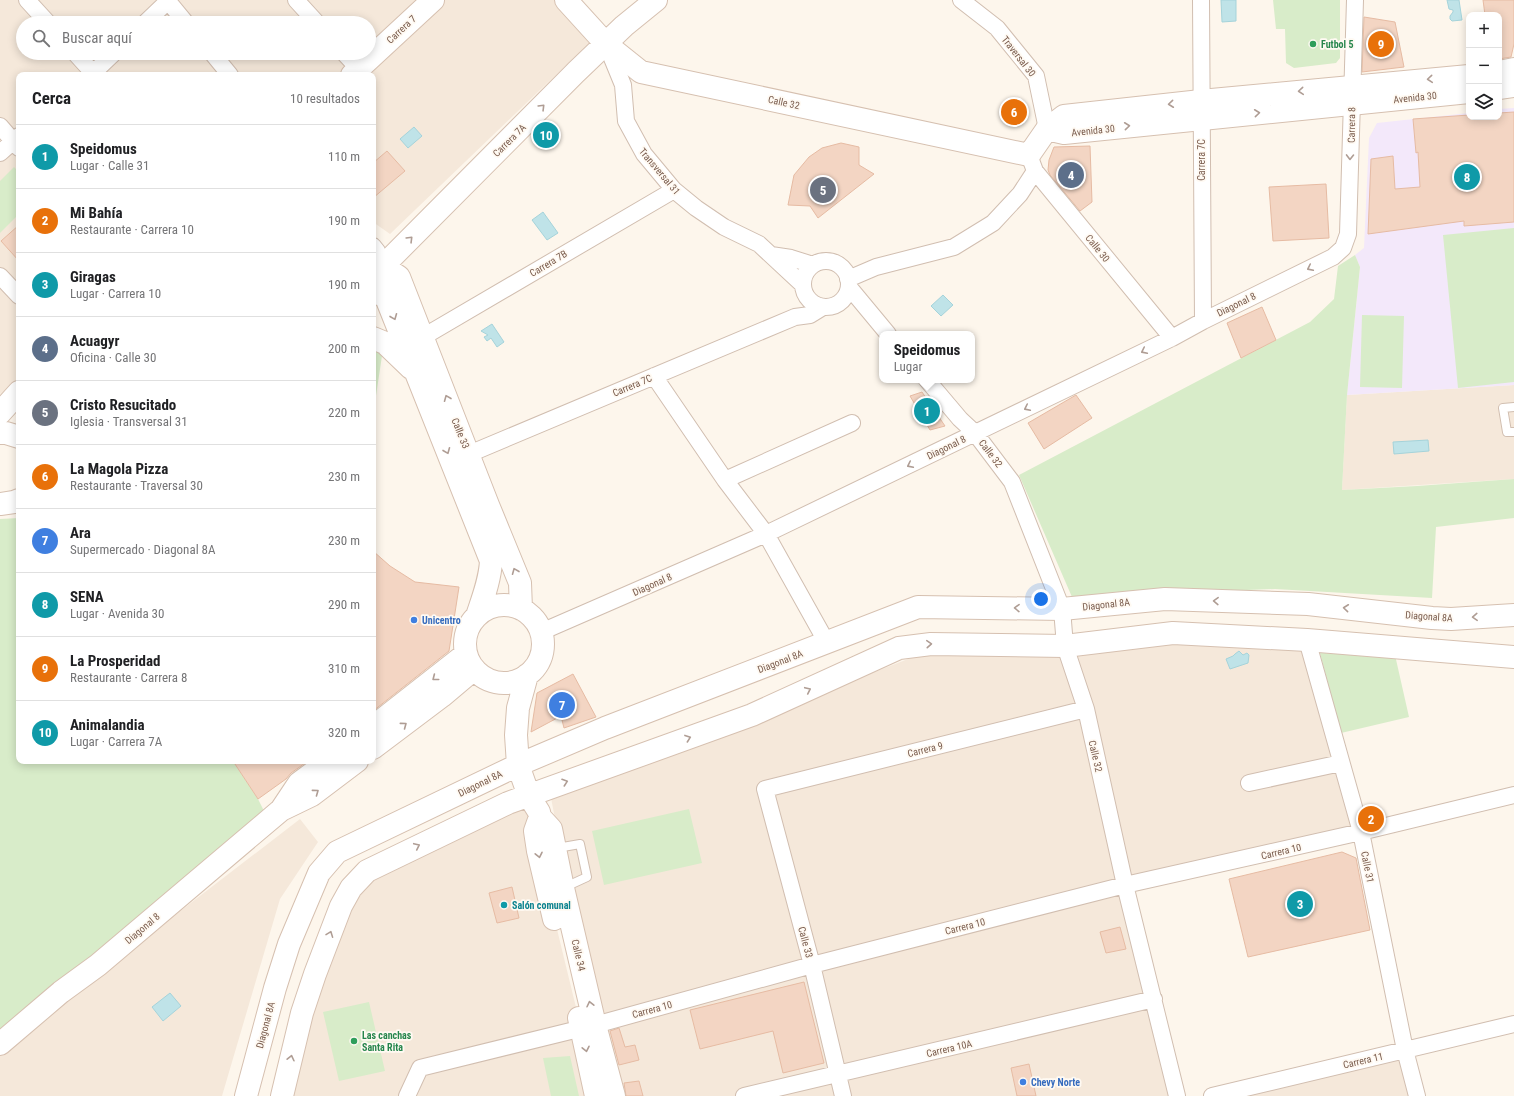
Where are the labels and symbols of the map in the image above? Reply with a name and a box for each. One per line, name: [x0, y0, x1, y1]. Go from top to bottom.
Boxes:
street label: Carrera 7: [384, 13, 418, 46]
pin: 9: [1368, 29, 1394, 59]
street label: Traversal 30: [999, 34, 1038, 79]
marker: Futbol 5: [1308, 39, 1318, 49]
place label: Futbol 5: [1321, 39, 1353, 50]
one-way arrow: [1427, 75, 1433, 84]
one-way arrow: [1298, 87, 1304, 96]
street label: Avenida 30: [1393, 90, 1437, 105]
street label: Calle 32: [767, 94, 801, 111]
pin: 6: [1001, 97, 1027, 127]
one-way arrow: [1168, 99, 1174, 108]
one-way arrow: [537, 104, 544, 112]
street label: Carrera 8: [1346, 107, 1357, 143]
one-way arrow: [1254, 109, 1260, 118]
pin: 10: [533, 120, 559, 150]
street label: Carrera 7A: [491, 122, 528, 159]
one-way arrow: [1124, 122, 1130, 131]
street label: Avenida 30: [1071, 123, 1115, 138]
street label: Carrera 7C: [1196, 139, 1207, 181]
street label: Transversal 31: [637, 146, 682, 197]
one-way arrow: [1346, 154, 1354, 160]
pin: 4: [1058, 160, 1084, 190]
pin: 8: [1454, 162, 1480, 192]
pin: 5: [810, 175, 836, 205]
street label: Calle 30: [1083, 232, 1112, 264]
one-way arrow: [405, 236, 413, 244]
street label: Carrera 7B: [528, 248, 569, 279]
one-way arrow: [1307, 263, 1314, 271]
street label: Diagonal 8: [1215, 290, 1258, 319]
one-way arrow: [390, 314, 398, 321]
one-way arrow: [1140, 346, 1148, 354]
street label: Carrera 7C: [611, 372, 654, 399]
one-way arrow: [443, 395, 451, 402]
pin: 1: [914, 396, 940, 426]
one-way arrow: [1024, 403, 1031, 411]
street label: Calle 33: [449, 416, 472, 450]
street label: Diagonal 8: [925, 433, 968, 462]
street label: Calle 32: [977, 437, 1005, 469]
one-way arrow: [443, 448, 451, 455]
one-way arrow: [906, 460, 914, 468]
one-way arrow: [512, 568, 520, 576]
street label: Diagonal 8: [631, 571, 674, 598]
your location: [1031, 589, 1051, 609]
one-way arrow: [1213, 596, 1219, 605]
street label: Diagonal 8A: [1082, 597, 1131, 612]
one-way arrow: [1014, 604, 1020, 612]
one-way arrow: [1343, 604, 1349, 613]
street label: Diagonal 8A: [1405, 609, 1453, 624]
one-way arrow: [1472, 613, 1478, 622]
marker: Unicentro: [409, 615, 419, 625]
place label: Unicentro: [422, 615, 461, 626]
one-way arrow: [926, 640, 932, 649]
street label: Diagonal 8A: [756, 648, 805, 675]
one-way arrow: [433, 673, 440, 680]
one-way arrow: [804, 687, 812, 695]
pin: 7: [549, 690, 575, 720]
one-way arrow: [400, 722, 407, 729]
one-way arrow: [684, 735, 691, 743]
street label: Calle 32: [1087, 739, 1104, 773]
street label: Carrera 9: [906, 740, 944, 759]
street label: Diagonal 8A: [456, 768, 504, 799]
one-way arrow: [562, 778, 569, 787]
one-way arrow: [312, 789, 319, 797]
pin: 2: [1358, 804, 1384, 834]
street label: Carrera 10: [1260, 842, 1302, 861]
one-way arrow: [413, 843, 420, 851]
street label: Calle 31: [1359, 850, 1376, 884]
one-way arrow: [534, 852, 542, 858]
pin: 3: [1287, 889, 1313, 919]
marker: Salón comunal: [499, 900, 509, 910]
place label: Salón comunal: [512, 900, 571, 911]
street label: Diagonal 8: [123, 911, 162, 946]
street label: Carrera 10: [944, 916, 986, 937]
street label: Calle 33: [796, 925, 815, 959]
one-way arrow: [326, 931, 334, 938]
street label: Calle 34: [570, 938, 587, 972]
street label: Carrera 10: [631, 999, 673, 1020]
street label: Diagonal 8A: [254, 1000, 277, 1050]
one-way arrow: [587, 1001, 595, 1007]
place label: Las canchas Santa Rita: [362, 1030, 412, 1053]
marker: Las canchas Santa Rita: [349, 1036, 359, 1046]
street label: Carrera 10A: [925, 1038, 973, 1059]
one-way arrow: [581, 1046, 589, 1053]
street label: Carrera 11: [1342, 1051, 1384, 1070]
one-way arrow: [287, 1055, 295, 1061]
marker: Chevy Norte: [1018, 1077, 1028, 1087]
place label: Chevy Norte: [1031, 1077, 1080, 1088]

